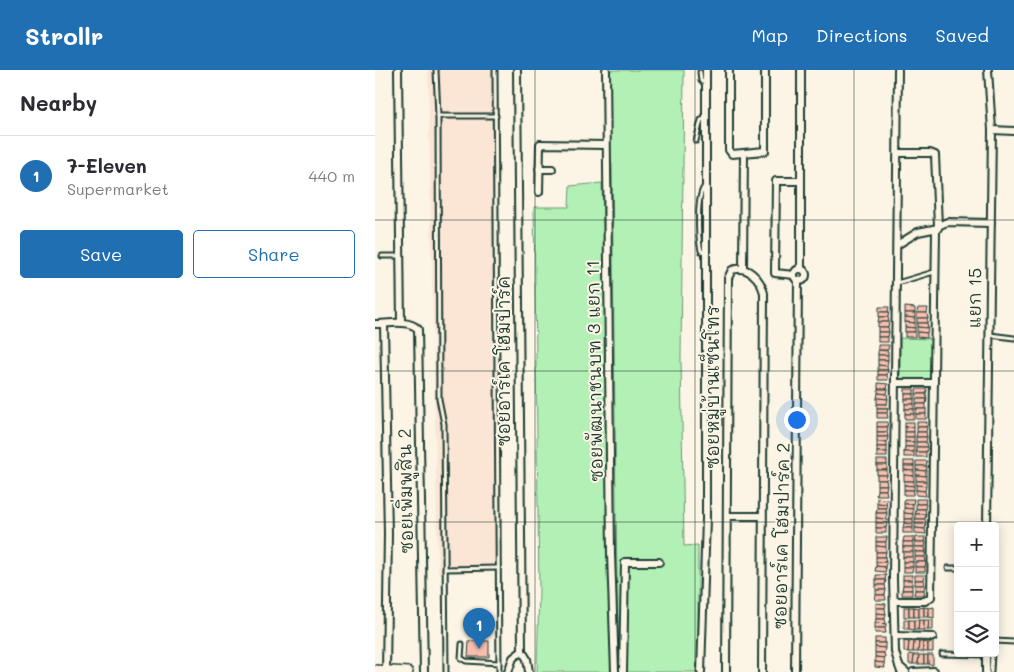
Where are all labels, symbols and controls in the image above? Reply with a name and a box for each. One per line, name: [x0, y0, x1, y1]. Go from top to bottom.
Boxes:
text: Strollr: [25, 20, 103, 51]
text: Map: [751, 23, 788, 47]
text: Directions: [816, 23, 908, 47]
text: Saved: [936, 23, 989, 47]
text: Nearby: [20, 89, 97, 116]
text: 7-Eleven: [67, 153, 147, 178]
text: 1: [32, 165, 40, 186]
text: 440 m: [308, 165, 355, 186]
text: Supermarket: [67, 178, 169, 199]
button: Save: [20, 230, 183, 278]
button: Share: [193, 230, 355, 278]
street label: ซอยพัฒนาชนบท 3 แยก 11: [580, 260, 608, 482]
street label: แยก 15: [961, 268, 987, 328]
street label: ซอยอาร์เค โฮมปาร์ค: [491, 275, 515, 447]
street label: ซอยหมู่บ้านเซ็นโทร: [697, 305, 726, 469]
your location: [784, 407, 810, 433]
street label: ซอยเพิ่มพูสิน 2: [389, 428, 420, 554]
street label: ซอยอาร์เค โฮมปาร์ค 2: [767, 442, 795, 630]
map controls: [954, 522, 999, 657]
button: +: [954, 522, 999, 567]
button: −: [954, 567, 999, 612]
pin: 1: [463, 608, 495, 649]
button: layers: [954, 612, 999, 657]

